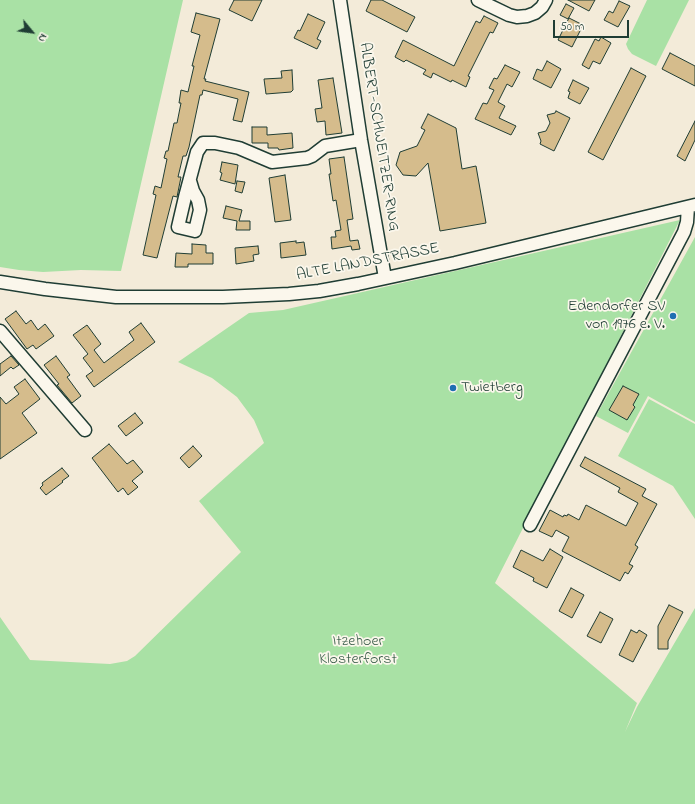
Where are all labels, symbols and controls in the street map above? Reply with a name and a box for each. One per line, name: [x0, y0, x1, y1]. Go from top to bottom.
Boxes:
north arrow: [12, 12, 52, 52]
scale bar: [555, 12, 631, 38]
text: 50 m: [560, 18, 584, 36]
text: N: [34, 31, 51, 45]
street label: ALBERT-SCHWEITZER-RING: [354, 41, 402, 233]
street label: ALTE LANDSTRASSE: [295, 240, 441, 286]
place label: Edendorfer SV von 1976 e. V.: [568, 297, 665, 335]
marker: Edendorfer SV von 1976 e. V.: [668, 311, 678, 321]
place label: Twietberg: [461, 378, 523, 398]
marker: Twietberg: [448, 383, 458, 393]
park label: Itzehoer Klosterforst: [319, 632, 397, 670]

